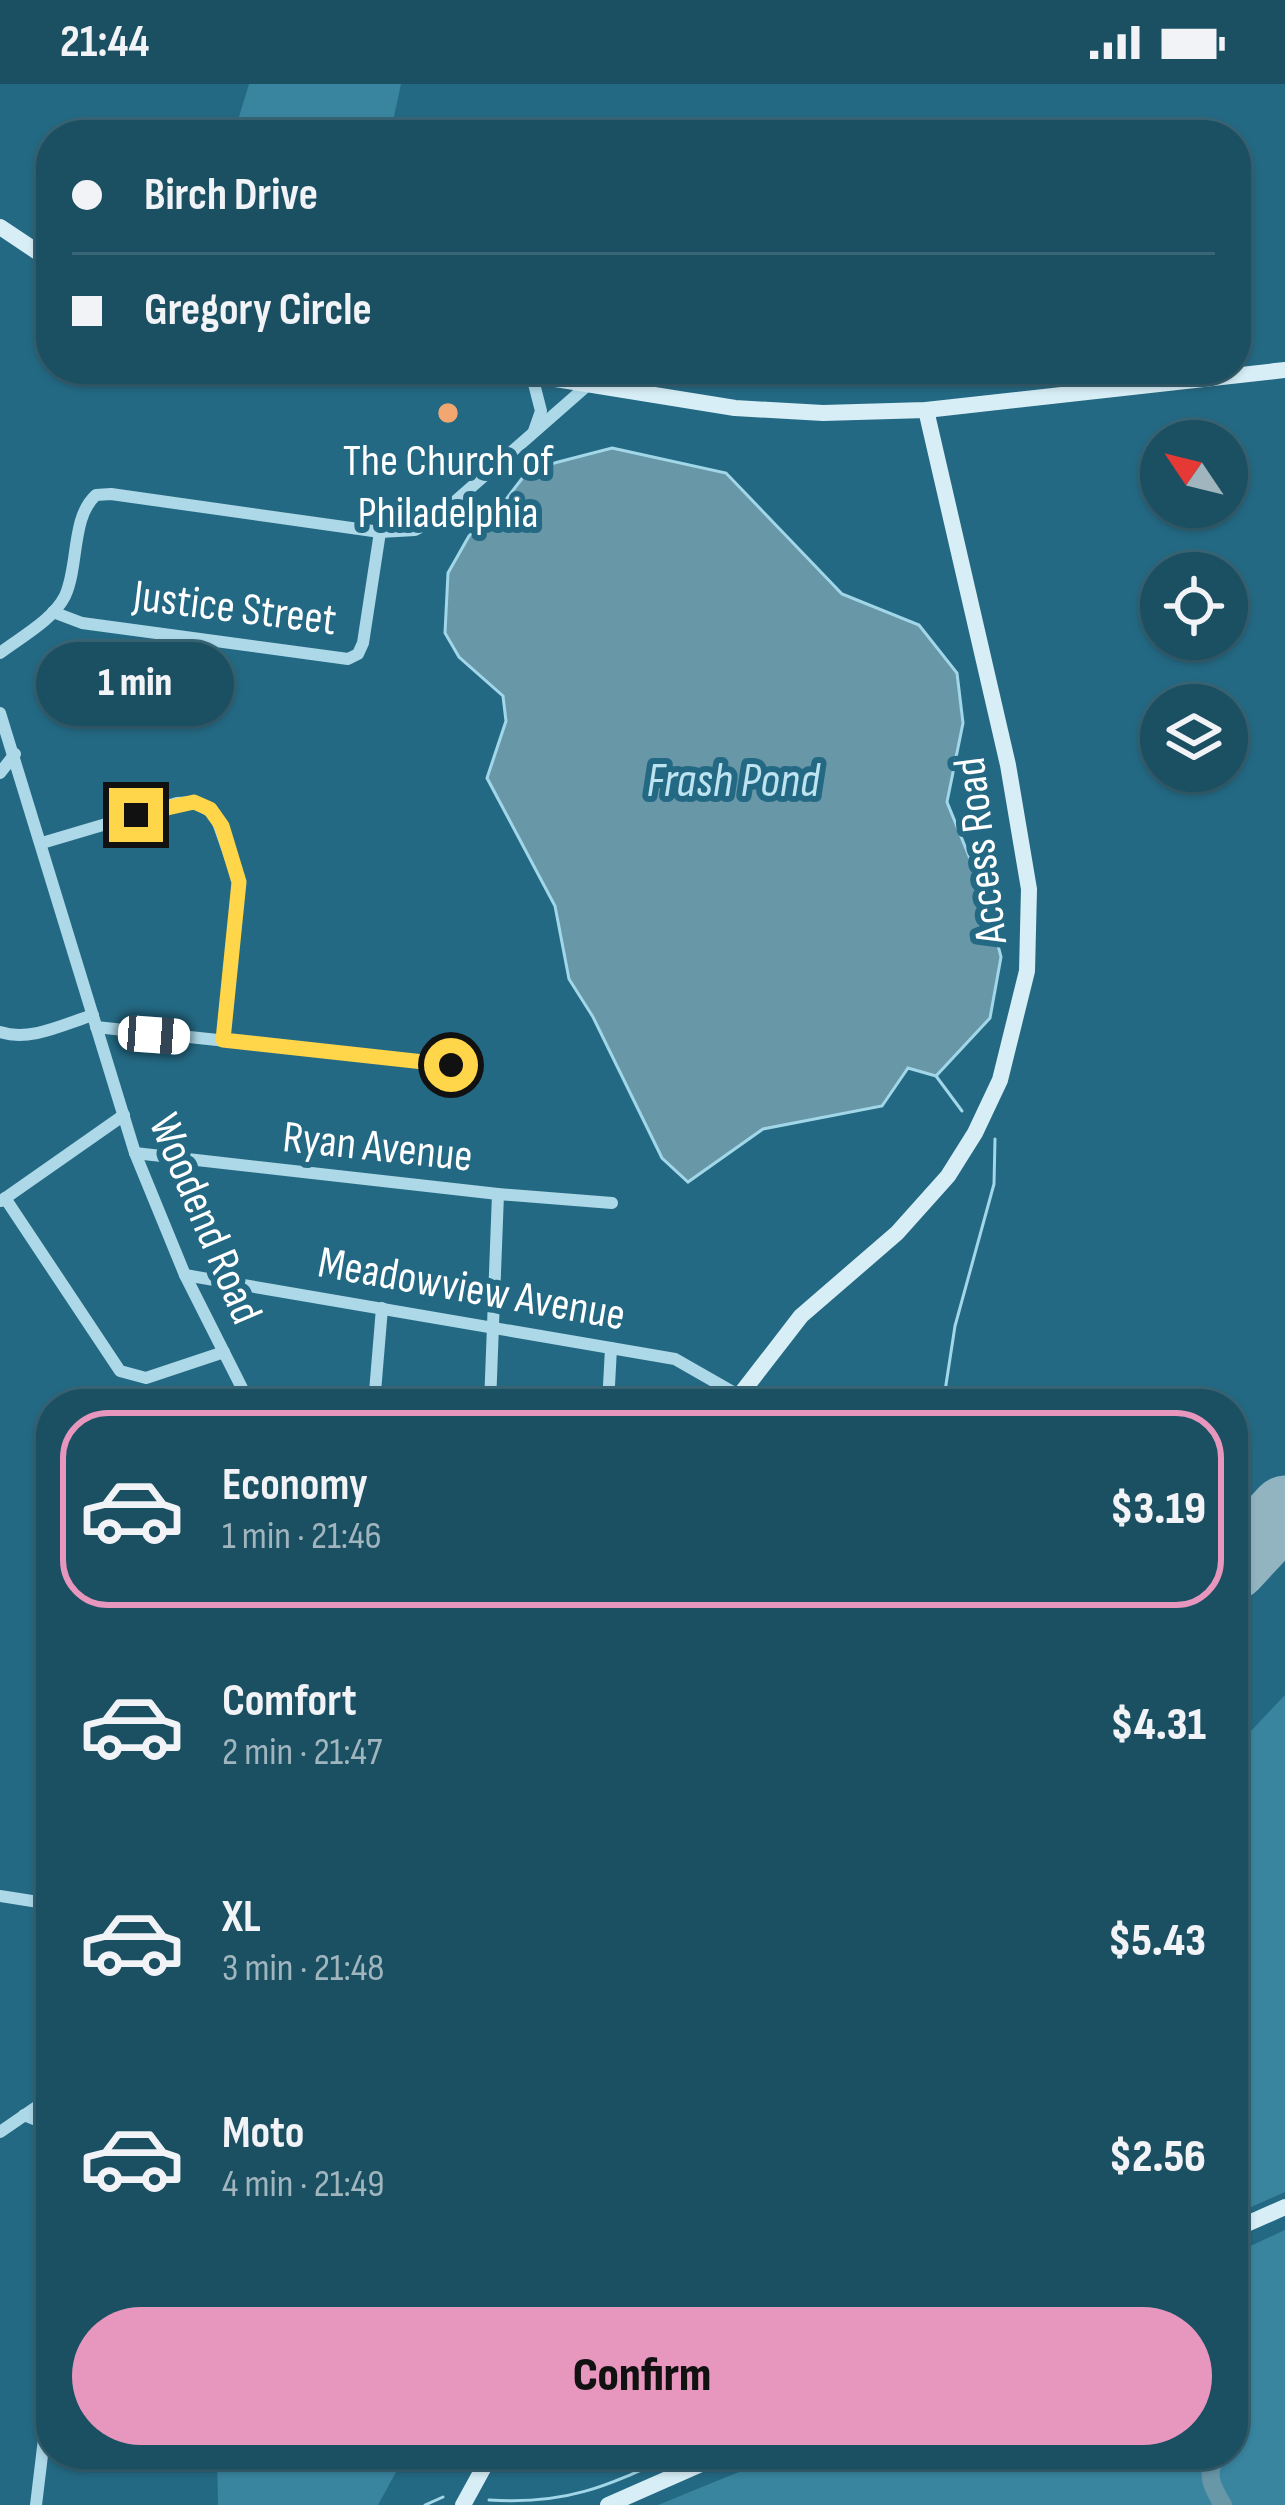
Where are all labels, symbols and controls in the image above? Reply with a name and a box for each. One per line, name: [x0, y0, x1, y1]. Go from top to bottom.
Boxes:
text: 21:44: [60, 15, 149, 70]
text: Birch Drive: [144, 168, 318, 223]
text: Gregory Circle: [144, 283, 372, 338]
marker: The Church of Philadelphia: [435, 400, 461, 426]
north arrow: [1140, 420, 1248, 528]
map controls: [1140, 420, 1248, 792]
place label: The Church of Philadelphia: [343, 434, 554, 541]
button: locate: [1140, 552, 1248, 660]
street label: Justice Street: [129, 569, 339, 648]
callout: 1 min: [37, 641, 235, 725]
text: 1 min: [98, 660, 172, 707]
button: layers: [1140, 684, 1248, 792]
water label: Frash Pond: [646, 753, 821, 810]
street label: Access Road: [943, 754, 1020, 948]
route end: [109, 788, 163, 842]
car: [117, 1015, 191, 1055]
route start: [424, 1038, 478, 1092]
street label: Woodend Road: [136, 1106, 274, 1332]
street label: Ryan Avenue: [280, 1110, 475, 1185]
street label: Meadowview Avenue: [314, 1235, 629, 1344]
icon: car: [78, 1455, 186, 1563]
text: Economy: [222, 1458, 368, 1513]
text: $3.19: [1110, 1482, 1206, 1537]
text: 1 min · 21:46: [222, 1513, 382, 1560]
icon: car: [78, 1671, 186, 1779]
text: Comfort: [222, 1674, 357, 1729]
text: $4.31: [1111, 1698, 1206, 1753]
text: 2 min · 21:47: [222, 1729, 382, 1776]
icon: car: [78, 1887, 186, 1995]
text: XL: [222, 1890, 261, 1945]
text: $5.43: [1108, 1914, 1206, 1969]
text: 3 min · 21:48: [222, 1945, 384, 1992]
icon: car: [78, 2103, 186, 2211]
text: Moto: [222, 2106, 304, 2161]
text: $2.56: [1109, 2130, 1206, 2185]
text: 4 min · 21:49: [222, 2161, 385, 2208]
button: Confirm: [72, 2307, 1212, 2445]

